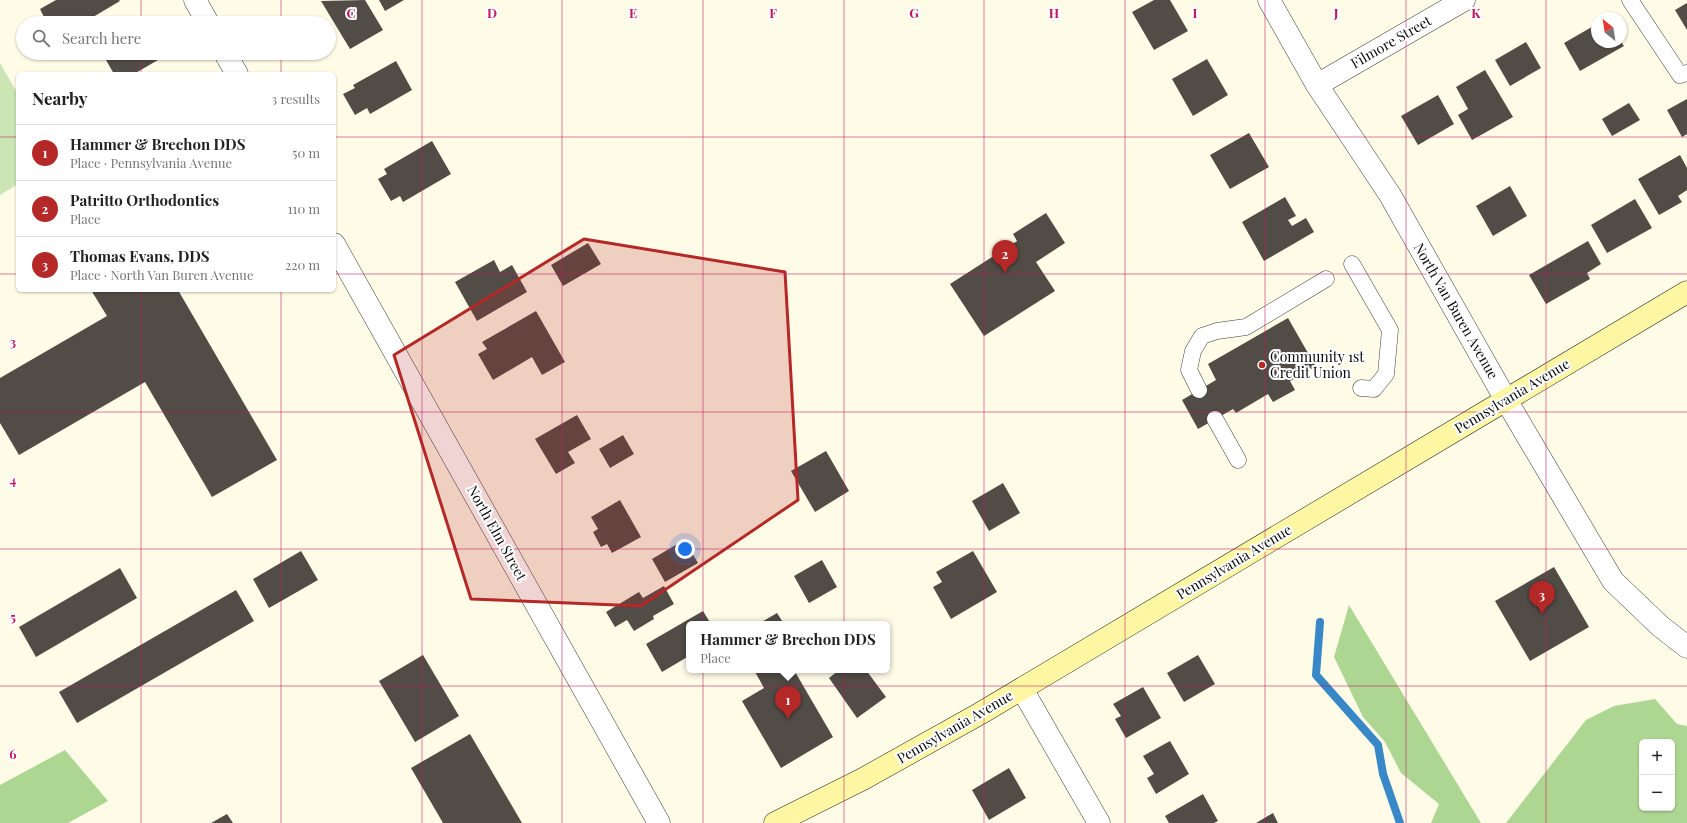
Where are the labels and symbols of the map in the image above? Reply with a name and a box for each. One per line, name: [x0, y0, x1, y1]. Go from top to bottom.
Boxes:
text: C: [346, 4, 356, 21]
text: D: [487, 4, 497, 21]
text: E: [629, 4, 637, 21]
text: F: [769, 4, 777, 21]
text: G: [909, 4, 919, 21]
text: H: [1049, 4, 1059, 21]
text: I: [1193, 4, 1198, 21]
text: J: [1333, 4, 1339, 21]
text: K: [1471, 4, 1481, 21]
street label: Filmore Street: [1347, 10, 1435, 72]
north arrow: [1591, 12, 1627, 48]
street label: North Van Buren Avenue: [1410, 239, 1503, 382]
pin: 2: [992, 240, 1018, 273]
text: 3: [10, 333, 16, 350]
place label: Community 1st Credit Union: [1270, 347, 1365, 382]
street label: Pennsylvania Avenue: [1451, 354, 1573, 437]
marker: Community 1st Credit Union: [1257, 360, 1267, 370]
text: 4: [10, 471, 17, 488]
street label: North Elm Street: [463, 482, 532, 585]
street label: Pennsylvania Avenue: [1173, 520, 1295, 603]
your location: [675, 539, 695, 559]
pin: 3: [1529, 581, 1555, 614]
text: 5: [10, 608, 16, 625]
pin: 1: [775, 686, 801, 719]
street label: Pennsylvania Avenue: [893, 686, 1016, 768]
text: 6: [9, 745, 17, 762]

